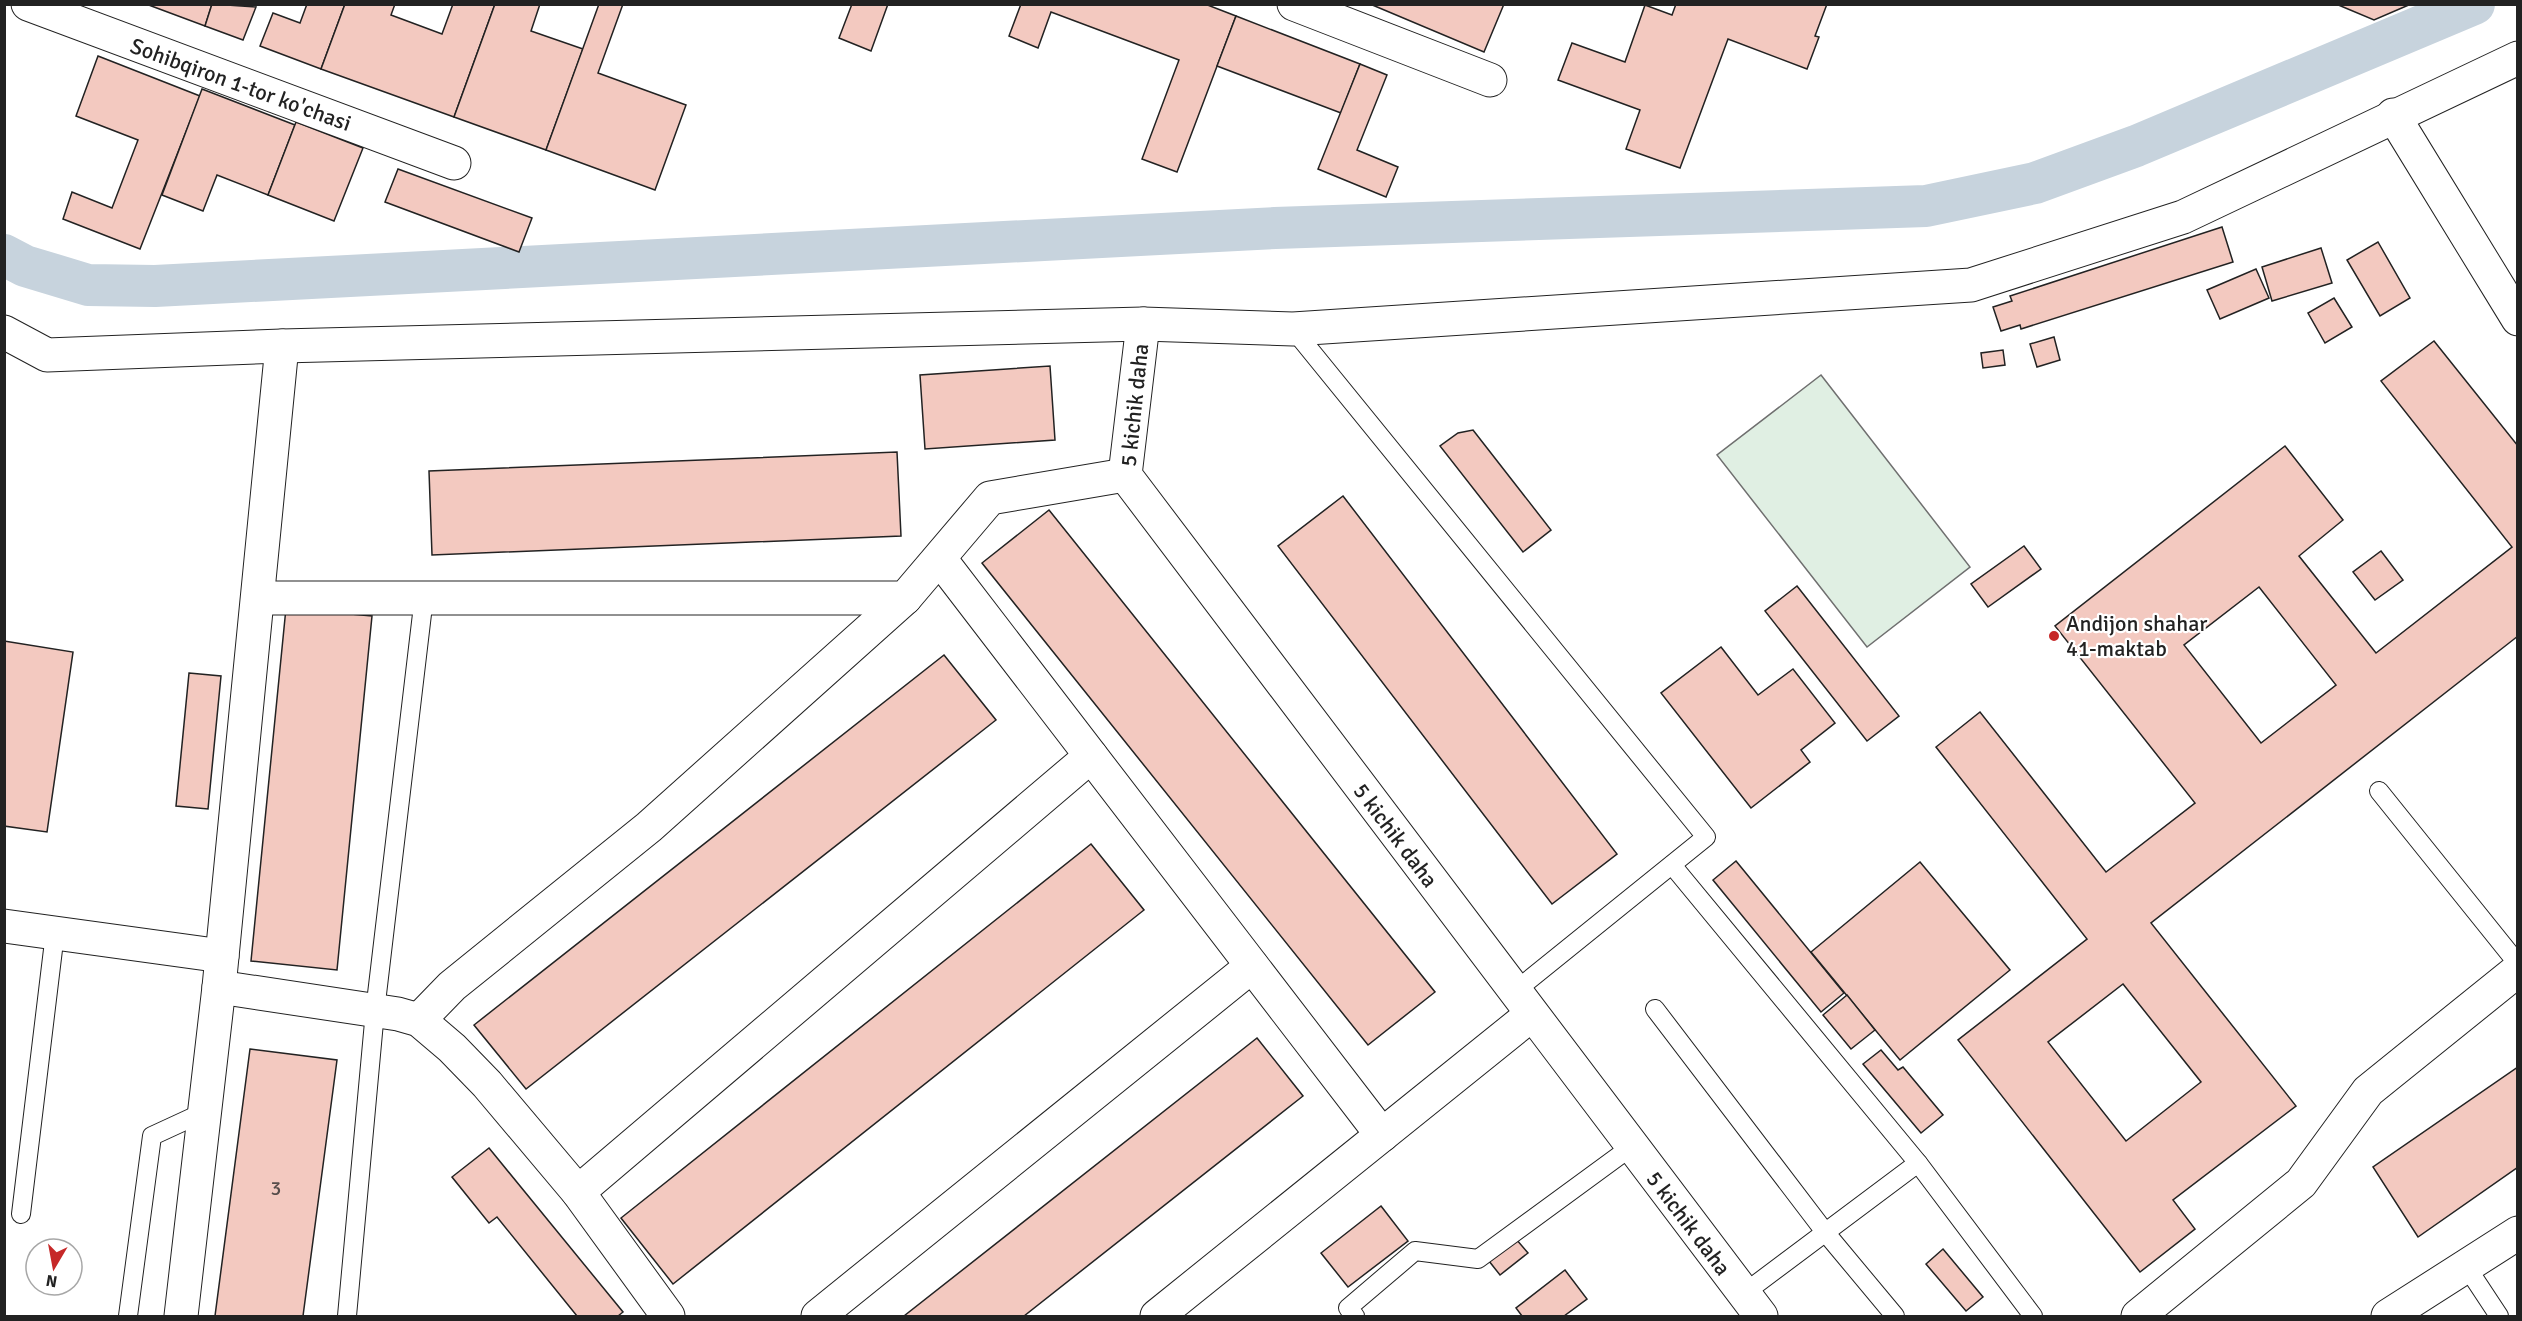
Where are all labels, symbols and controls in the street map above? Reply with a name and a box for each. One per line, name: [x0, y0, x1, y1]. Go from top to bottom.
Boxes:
street label: Sohibqiron 1-tor ko'chasi: [127, 32, 355, 137]
street label: 5 kichik daha: [1115, 342, 1154, 468]
place label: Andijon shahar 41-maktab: [2066, 610, 2207, 662]
marker: Andijon shahar 41-maktab: [2047, 629, 2061, 643]
street label: 5 kichik daha: [1348, 778, 1444, 893]
street label: 5 kichik daha: [1641, 1166, 1737, 1281]
house number: 3: [271, 1176, 281, 1201]
north arrow: [24, 1237, 84, 1297]
text: N: [44, 1270, 59, 1292]

